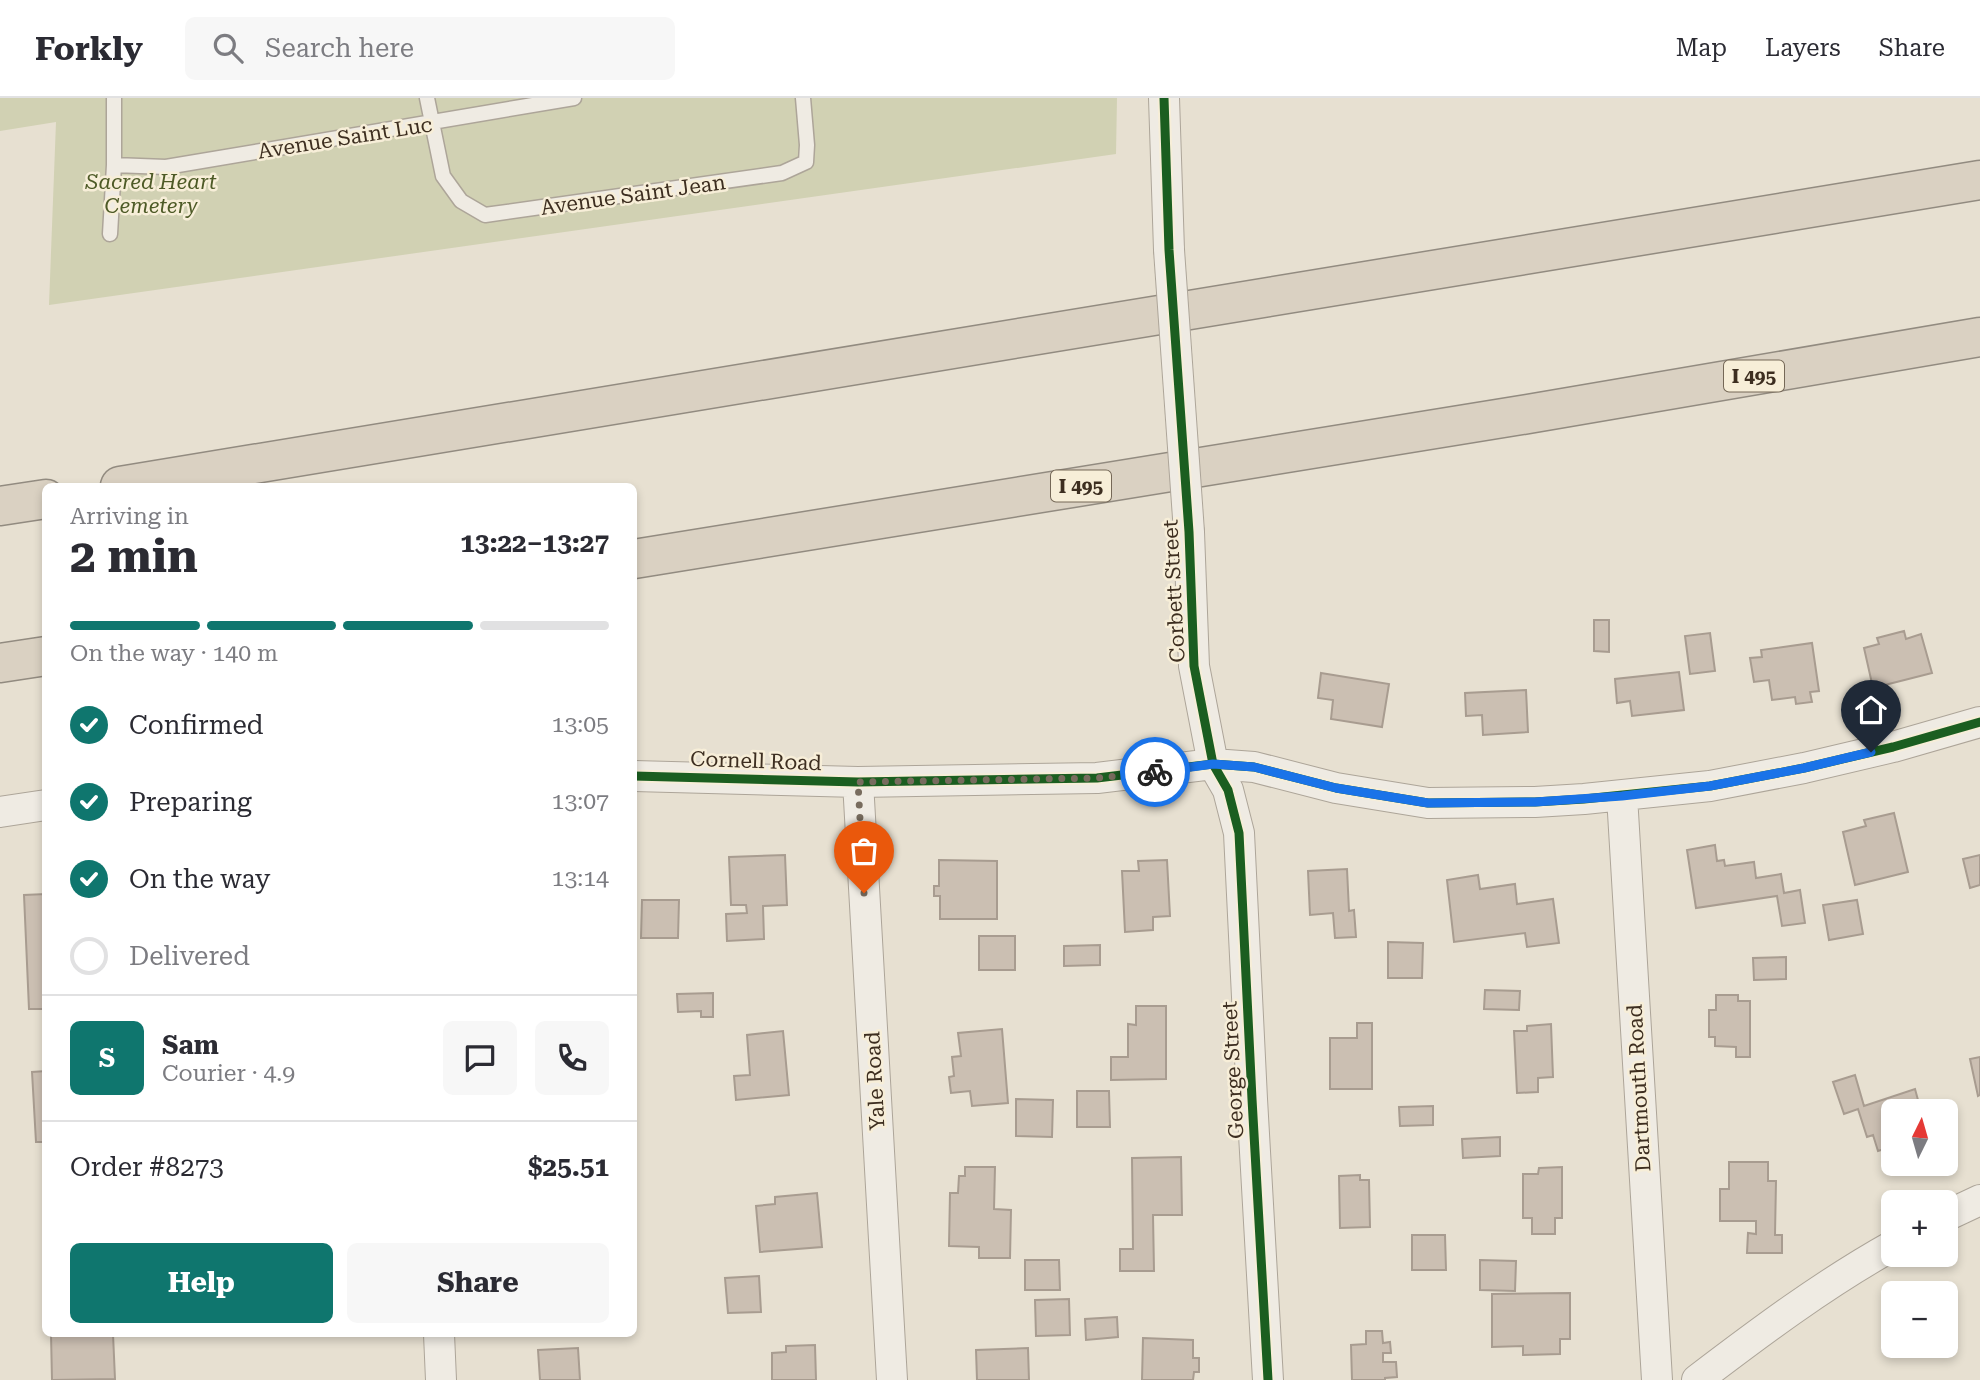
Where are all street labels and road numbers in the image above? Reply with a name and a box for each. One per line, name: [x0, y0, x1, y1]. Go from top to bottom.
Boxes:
street label: Avenue Saint Luc: [256, 112, 434, 164]
street label: Avenue Saint Jean: [539, 170, 727, 220]
road number: I 495: [1724, 360, 1784, 392]
road number: I 495: [1051, 470, 1111, 502]
street label: Corbett Street: [1158, 519, 1190, 663]
street label: Cornell Road: [690, 747, 823, 775]
street label: George Street: [1217, 1000, 1249, 1140]
street label: Dartmouth Road: [1623, 1003, 1655, 1172]
street label: Yale Road: [860, 1030, 890, 1131]

